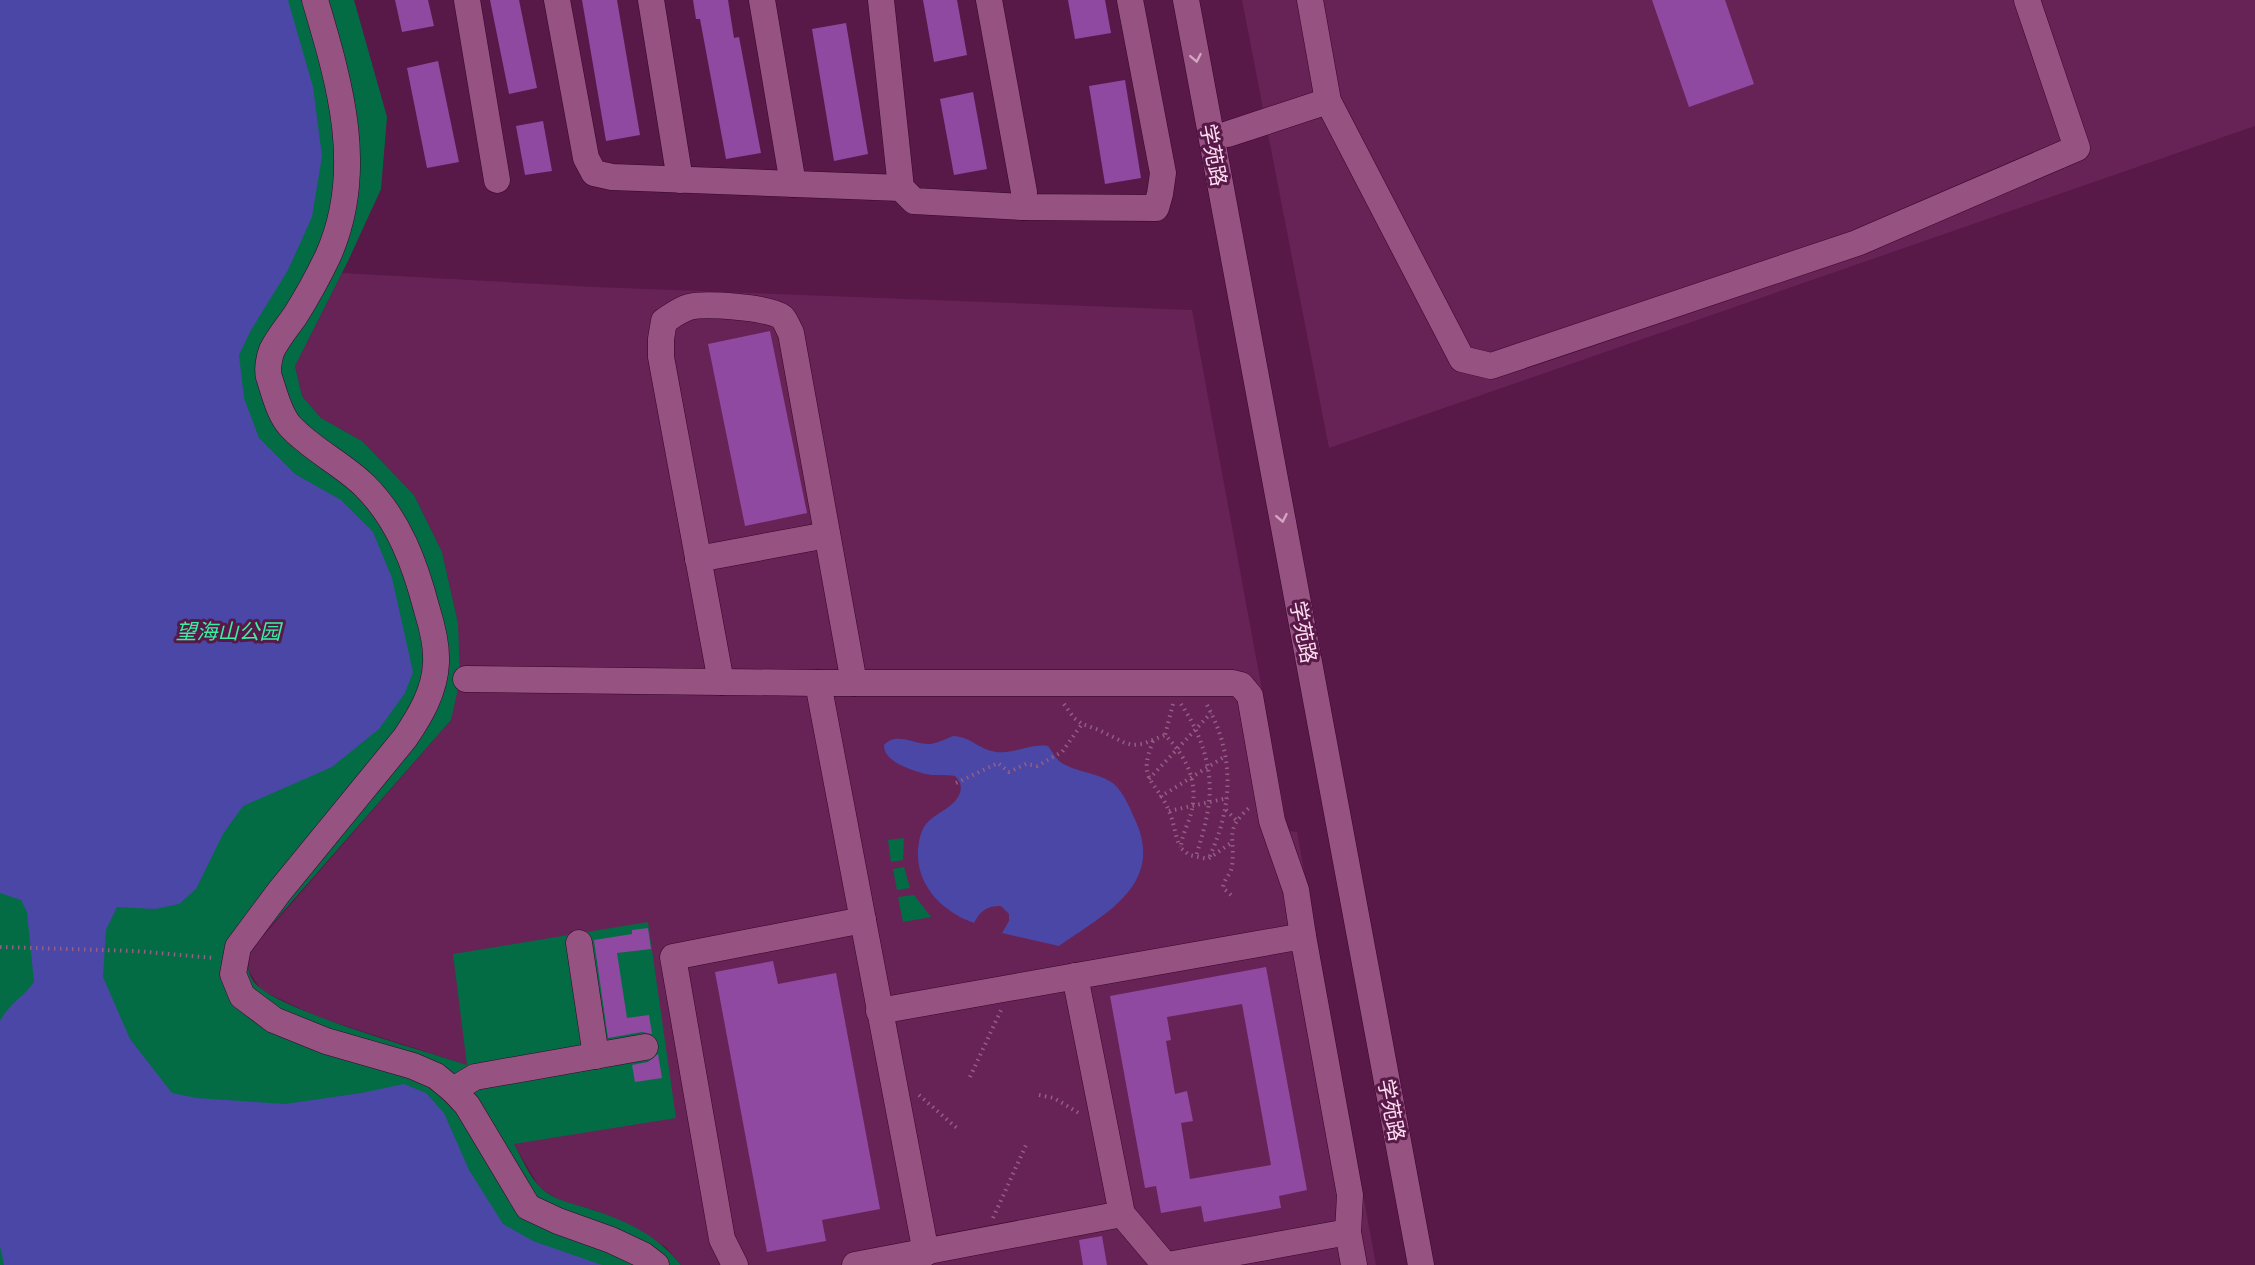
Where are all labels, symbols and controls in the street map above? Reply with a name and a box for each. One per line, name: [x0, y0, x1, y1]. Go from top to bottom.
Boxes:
one-way arrow: [1189, 52, 1202, 62]
street label: 学苑路: [1194, 121, 1234, 189]
one-way arrow: [1275, 512, 1288, 522]
street label: 学苑路: [1284, 598, 1324, 666]
park label: 望海山公园: [176, 617, 283, 645]
street label: 学苑路: [1372, 1076, 1412, 1144]

